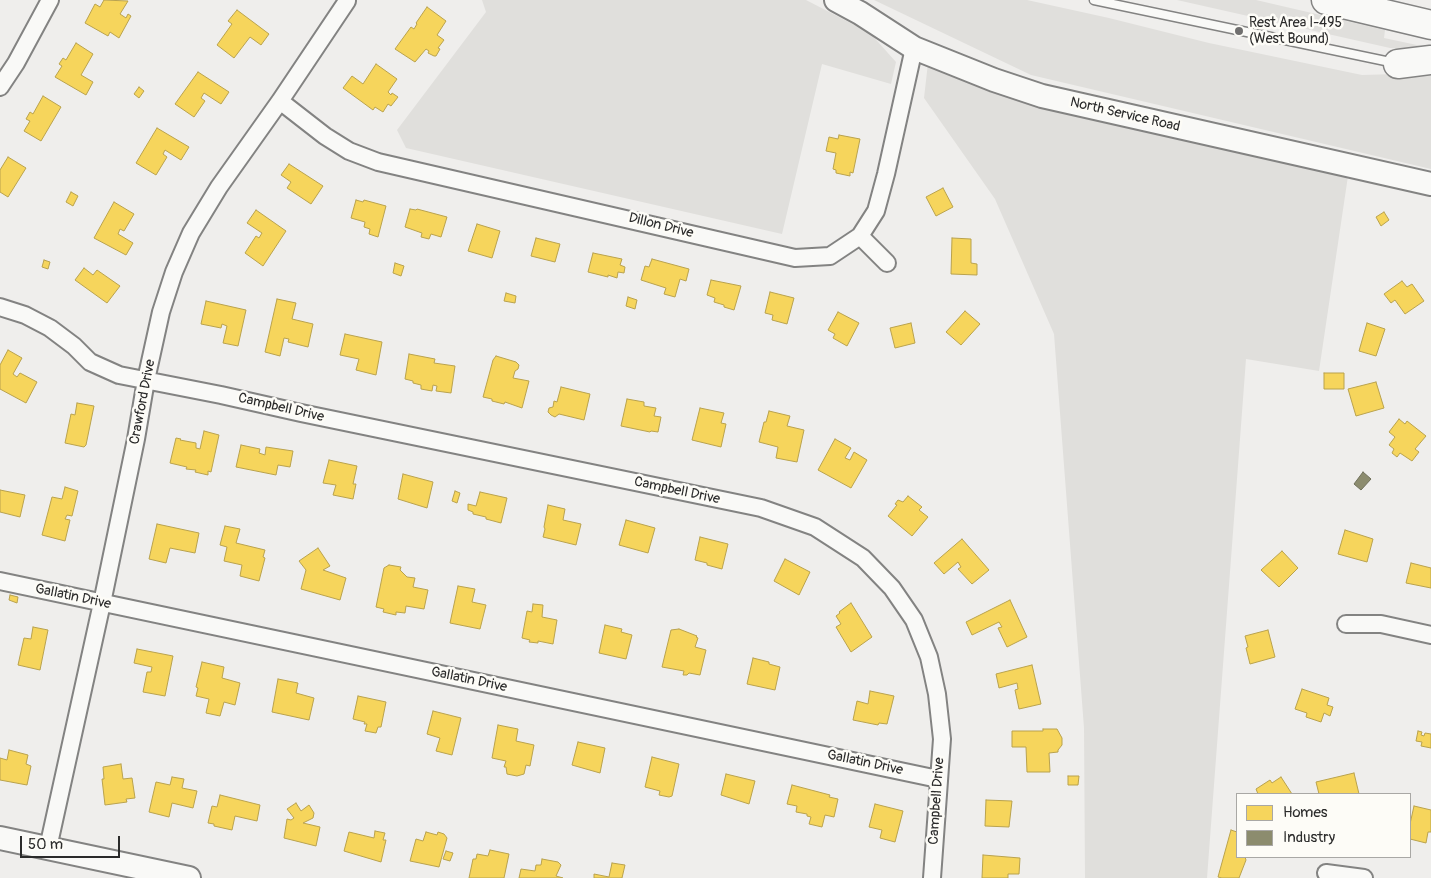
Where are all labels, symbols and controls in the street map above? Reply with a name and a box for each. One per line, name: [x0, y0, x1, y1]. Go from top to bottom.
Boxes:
place label: Rest Area I-495 (West Bound): [1249, 15, 1342, 48]
marker: Rest Area I-495 (West Bound): [1233, 25, 1245, 37]
street label: North Service Road: [1068, 94, 1182, 136]
street label: Dillon Drive: [627, 210, 695, 242]
street label: Crawford Drive: [127, 358, 159, 446]
street label: Campbell Drive: [236, 390, 326, 426]
street label: Campbell Drive: [632, 474, 722, 508]
street label: Gallatin Drive: [33, 581, 113, 613]
street label: Gallatin Drive: [429, 664, 509, 696]
street label: Gallatin Drive: [825, 747, 905, 779]
street label: Campbell Drive: [926, 757, 948, 845]
legend: [1236, 793, 1411, 858]
text: Homes: [1283, 803, 1328, 822]
scale bar: [22, 826, 122, 858]
text: Industry: [1283, 828, 1335, 847]
text: 50 m: [28, 835, 63, 854]

